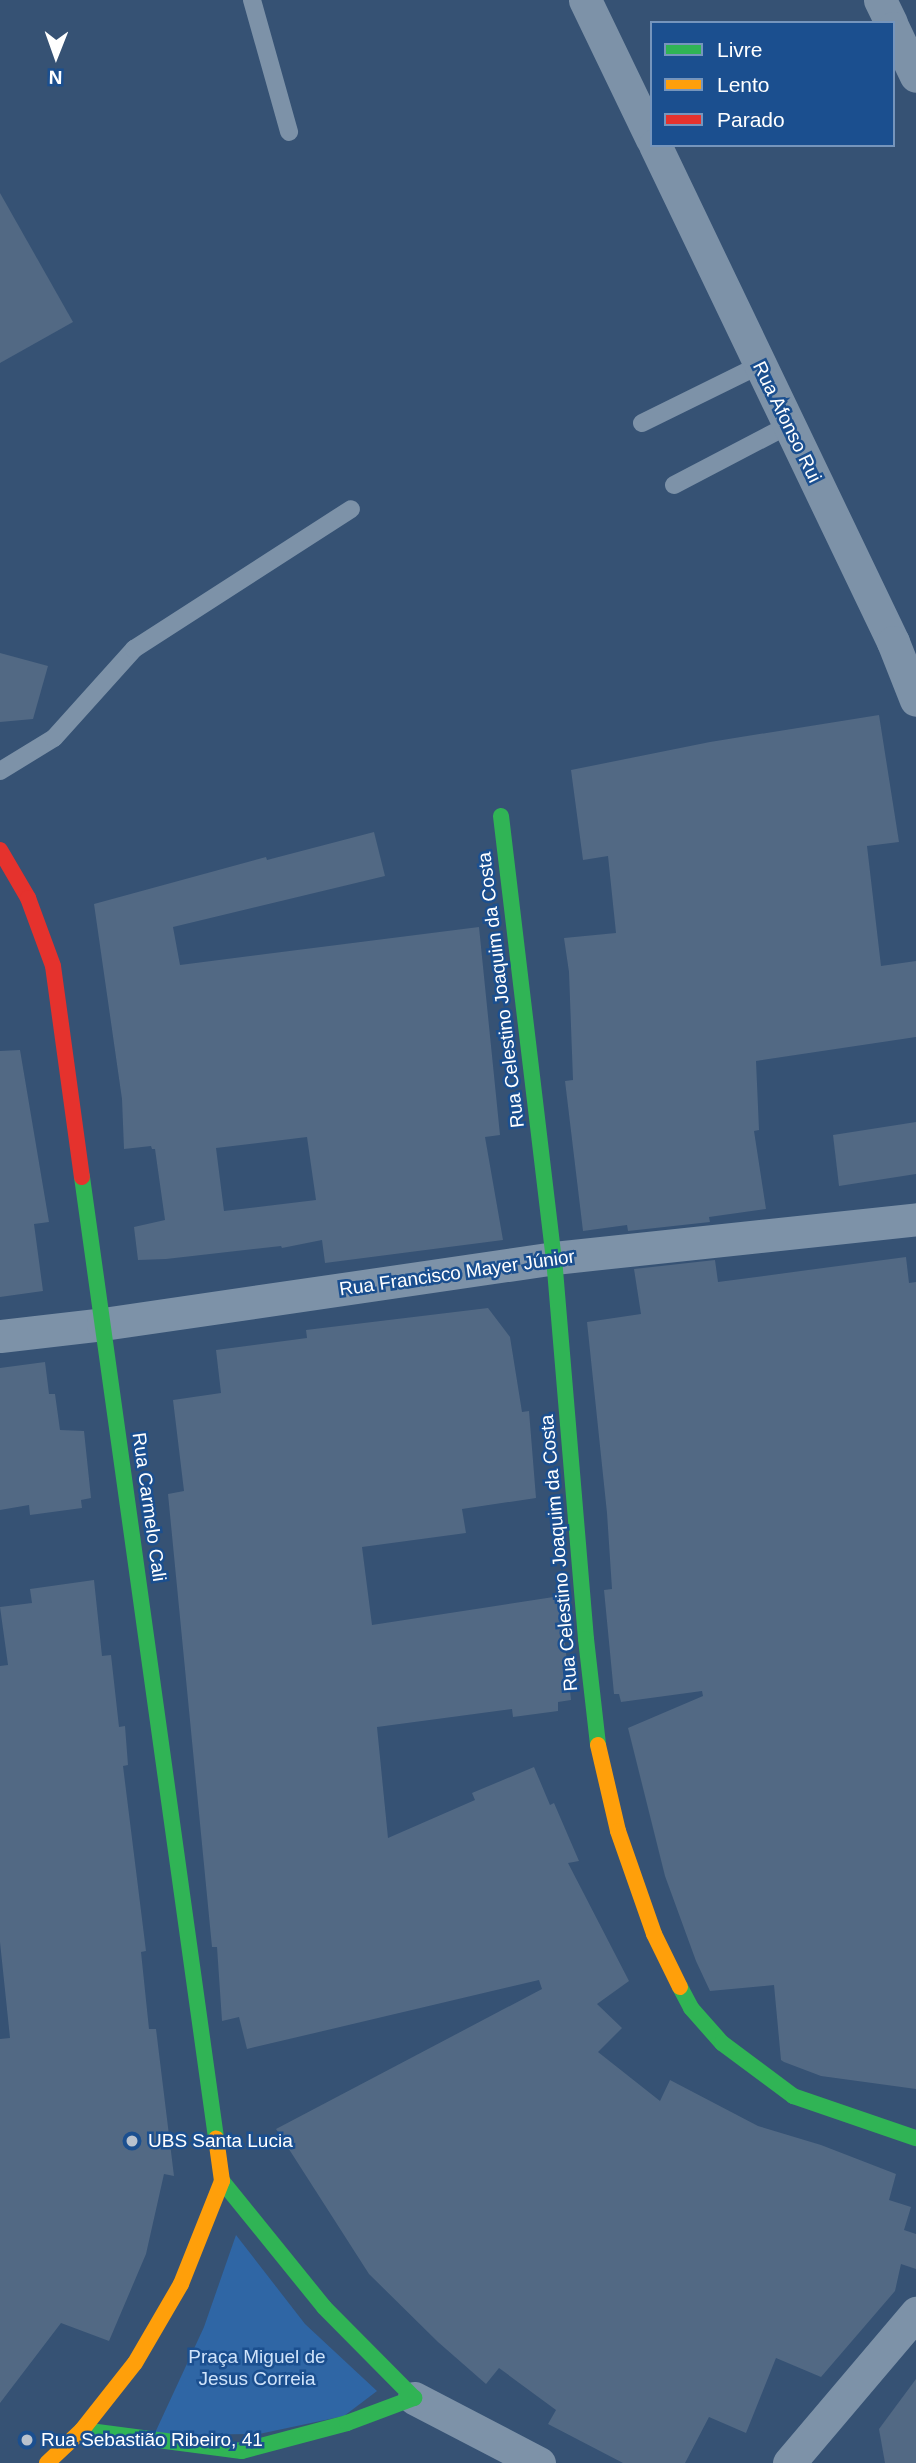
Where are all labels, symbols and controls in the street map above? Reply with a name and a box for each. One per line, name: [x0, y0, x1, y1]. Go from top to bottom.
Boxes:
north arrow: [21, 21, 91, 91]
legend: [650, 21, 895, 147]
text: Livre: [717, 38, 763, 61]
text: N: [49, 67, 63, 88]
text: Lento: [717, 73, 770, 96]
text: Parado: [717, 108, 785, 131]
street label: Rua Afonso Rui: [748, 357, 826, 487]
street label: Rua Celestino Joaquim da Costa: [473, 851, 529, 1129]
street label: Rua Francisco Mayer Júnior: [338, 1245, 576, 1301]
street label: Rua Celestino Joaquim da Costa: [536, 1414, 582, 1692]
street label: Rua Carmelo Cali: [127, 1431, 171, 1583]
place label: UBS Santa Lucia: [148, 2130, 293, 2152]
marker: UBS Santa Lucia: [122, 2131, 142, 2151]
park label: Praça Miguel de Jesus Correia: [188, 2346, 326, 2390]
place label: Rua Sebastião Ribeiro, 41: [41, 2429, 263, 2451]
marker: Rua Sebastião Ribeiro, 41: [19, 2432, 35, 2448]

